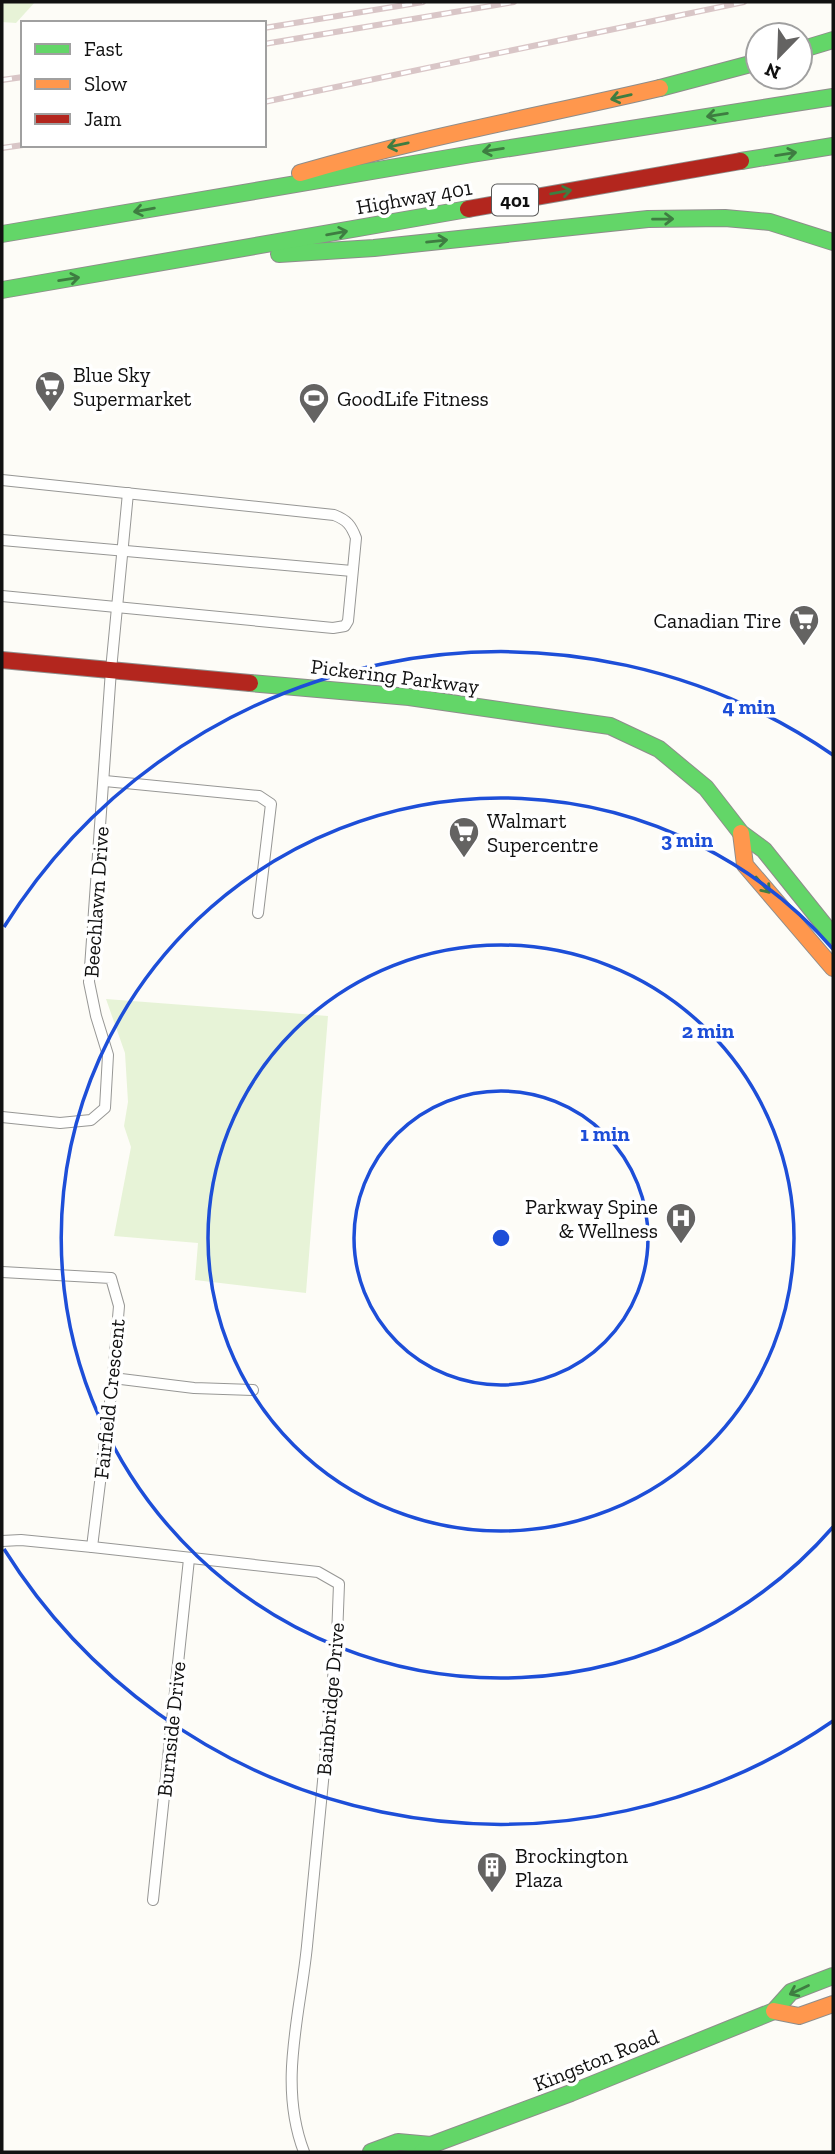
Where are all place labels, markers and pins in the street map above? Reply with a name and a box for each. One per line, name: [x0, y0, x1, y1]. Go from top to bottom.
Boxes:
place label: Blue Sky Supermarket: [73, 362, 192, 411]
supermarket icon: Blue Sky Supermarket: [33, 369, 67, 413]
sports icon: GoodLife Fitness: [297, 381, 331, 425]
place label: GoodLife Fitness: [337, 386, 489, 411]
supermarket icon: Canadian Tire: [787, 603, 821, 647]
place label: Canadian Tire: [654, 608, 781, 633]
place label: Walmart Supercentre: [487, 808, 598, 857]
supermarket icon: Walmart Supercentre: [447, 815, 481, 859]
place label: Parkway Spine & Wellness: [525, 1194, 658, 1243]
hospital icon: Parkway Spine & Wellness: [664, 1201, 698, 1245]
centre of rings: [489, 1226, 513, 1250]
place label: Brockington Plaza: [515, 1843, 628, 1892]
building icon: Brockington Plaza: [475, 1850, 509, 1894]

